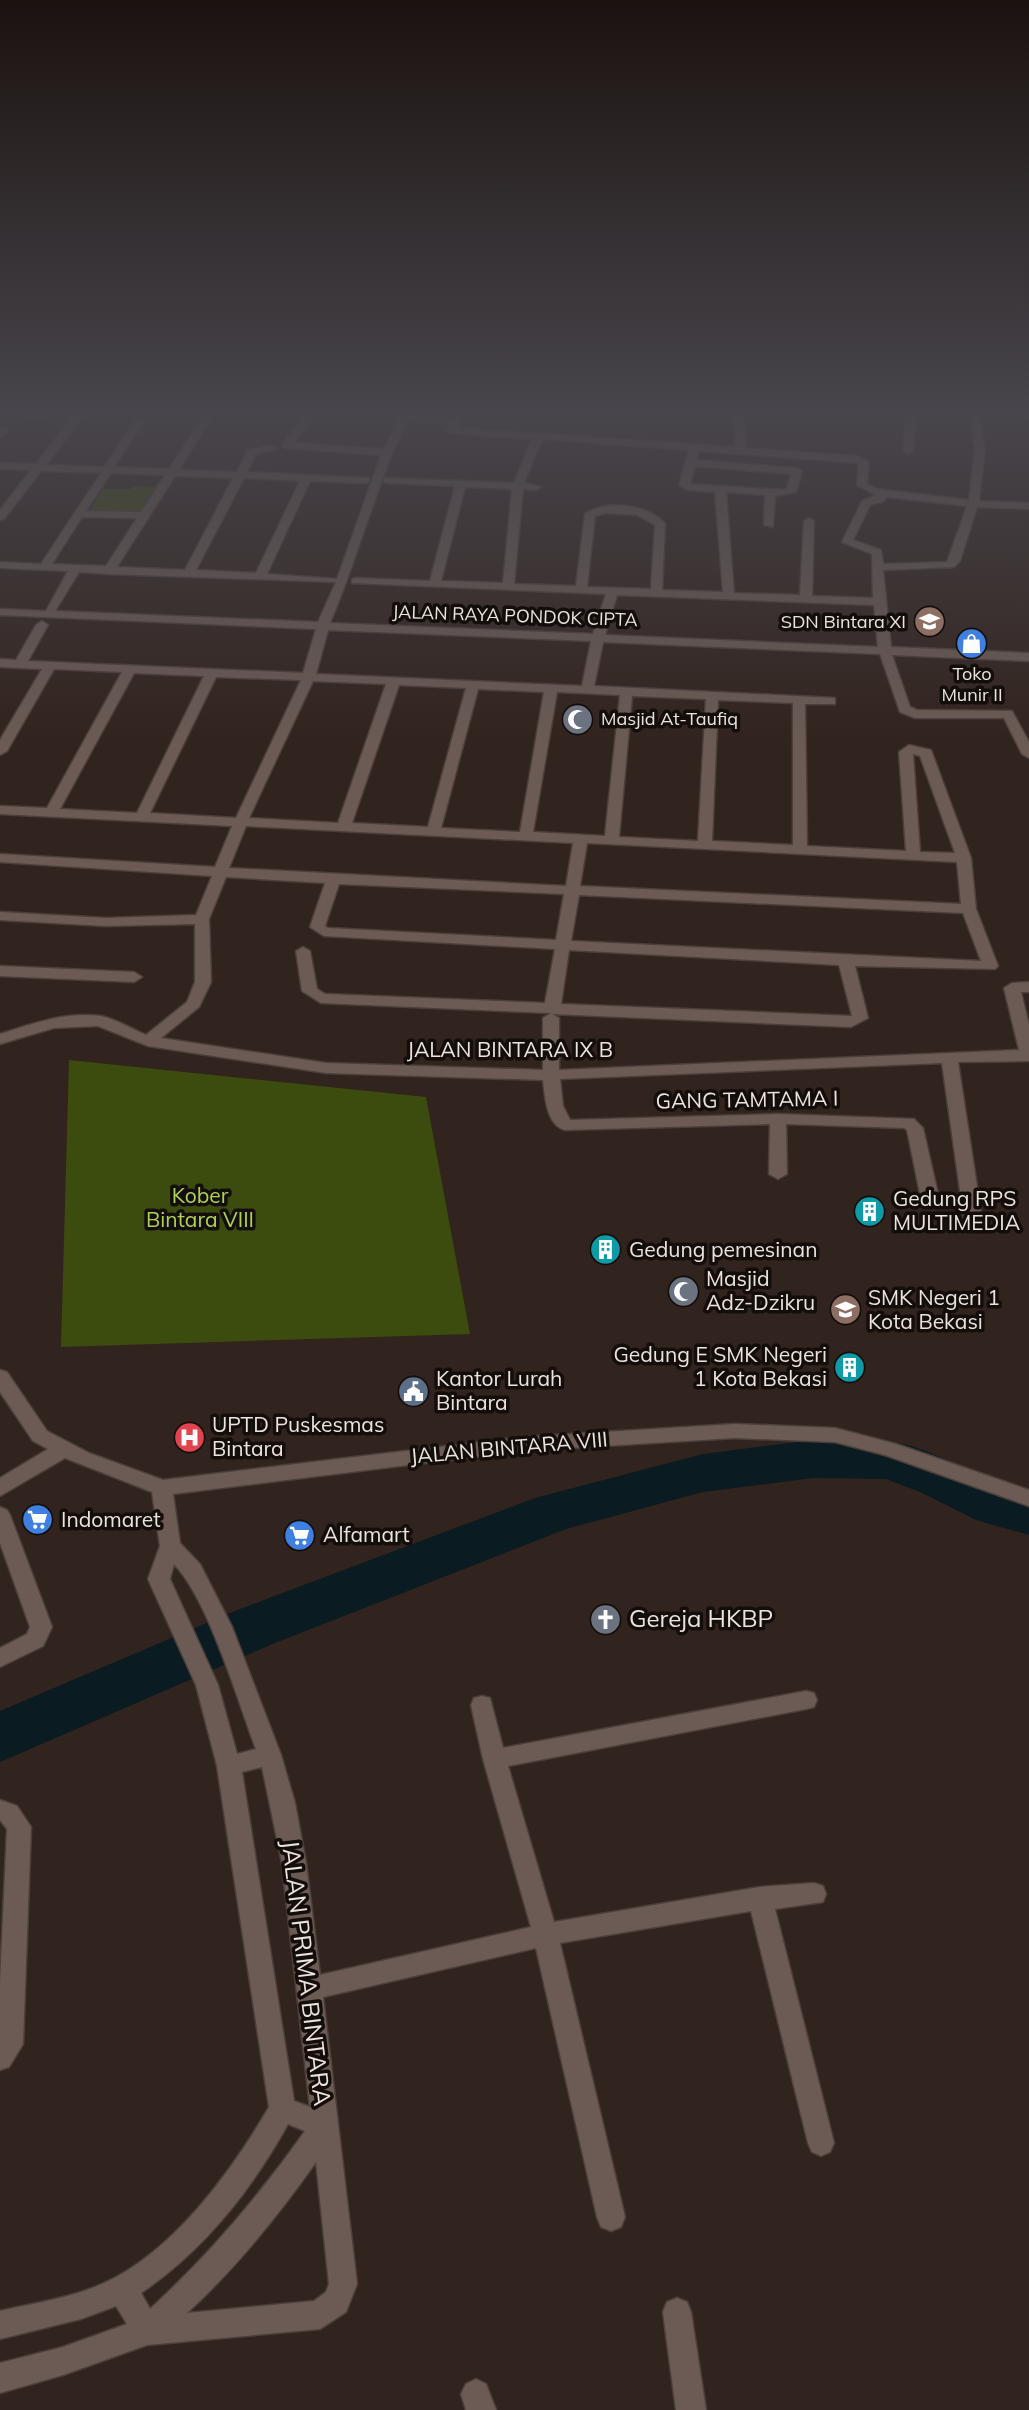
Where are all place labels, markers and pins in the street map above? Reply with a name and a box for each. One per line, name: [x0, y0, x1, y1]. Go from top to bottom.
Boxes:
school or university icon: SDN Bintara XI: [912, 605, 946, 639]
place label: SDN Bintara XI: [781, 610, 906, 633]
shop icon: Toko Munir II: [955, 627, 989, 661]
place label: Toko Munir II: [941, 662, 1003, 706]
mosque icon: Masjid At-Taufiq: [561, 702, 595, 736]
place label: Masjid At-Taufiq: [601, 707, 738, 730]
place label: Gedung RPS MULTIMEDIA: [893, 1185, 1021, 1235]
building icon: Gedung RPS MULTIMEDIA: [853, 1194, 887, 1228]
building icon: Gedung pemesinan: [589, 1233, 623, 1267]
place label: Gedung pemesinan: [629, 1236, 817, 1262]
place label: Masjid Adz-Dzikru: [706, 1265, 815, 1315]
mosque icon: Masjid Adz-Dzikru: [666, 1274, 700, 1308]
place label: SMK Negeri 1 Kota Bekasi: [868, 1284, 1000, 1334]
school or university icon: SMK Negeri 1 Kota Bekasi: [828, 1293, 862, 1327]
place label: Gedung E SMK Negeri 1 Kota Bekasi: [614, 1341, 827, 1391]
building icon: Gedung E SMK Negeri 1 Kota Bekasi: [833, 1350, 867, 1384]
place label: Kantor Lurah Bintara: [436, 1365, 562, 1415]
public building icon: Kantor Lurah Bintara: [396, 1374, 430, 1408]
place label: UPTD Puskesmas Bintara: [212, 1411, 384, 1461]
hospital icon: UPTD Puskesmas Bintara: [172, 1420, 206, 1454]
supermarket icon: Indomaret: [21, 1503, 55, 1537]
place label: Indomaret: [61, 1506, 161, 1532]
supermarket icon: Alfamart: [283, 1518, 317, 1552]
place label: Alfamart: [323, 1521, 410, 1547]
church icon: Gereja HKBP: [589, 1602, 623, 1636]
place label: Gereja HKBP: [629, 1603, 773, 1633]

